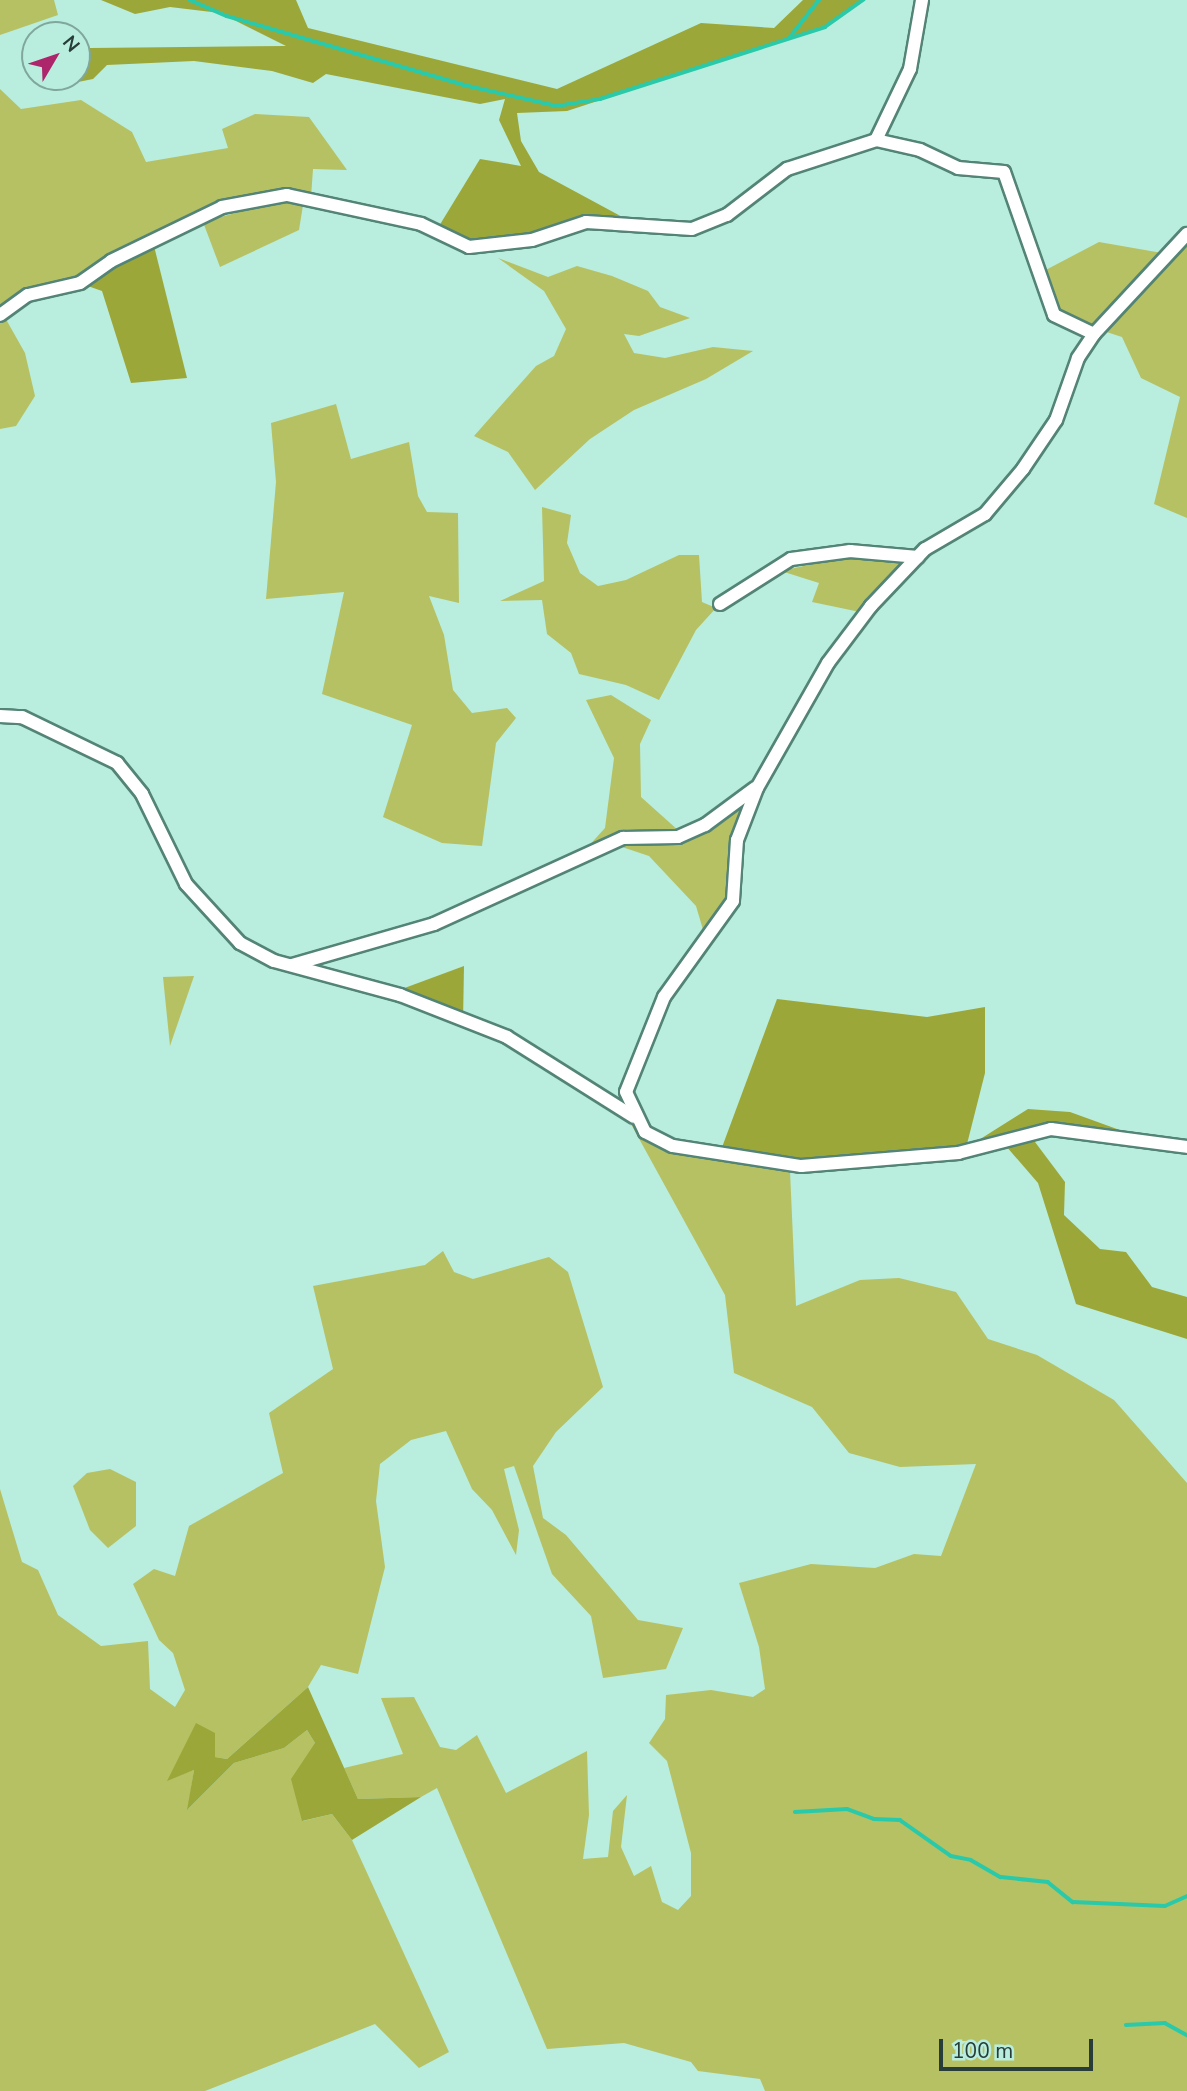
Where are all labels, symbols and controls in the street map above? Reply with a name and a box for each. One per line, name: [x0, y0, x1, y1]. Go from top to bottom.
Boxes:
north arrow: [21, 21, 91, 91]
text: N: [56, 30, 85, 58]
scale bar: [942, 2024, 1096, 2068]
text: 100 m: [952, 2037, 1013, 2065]

